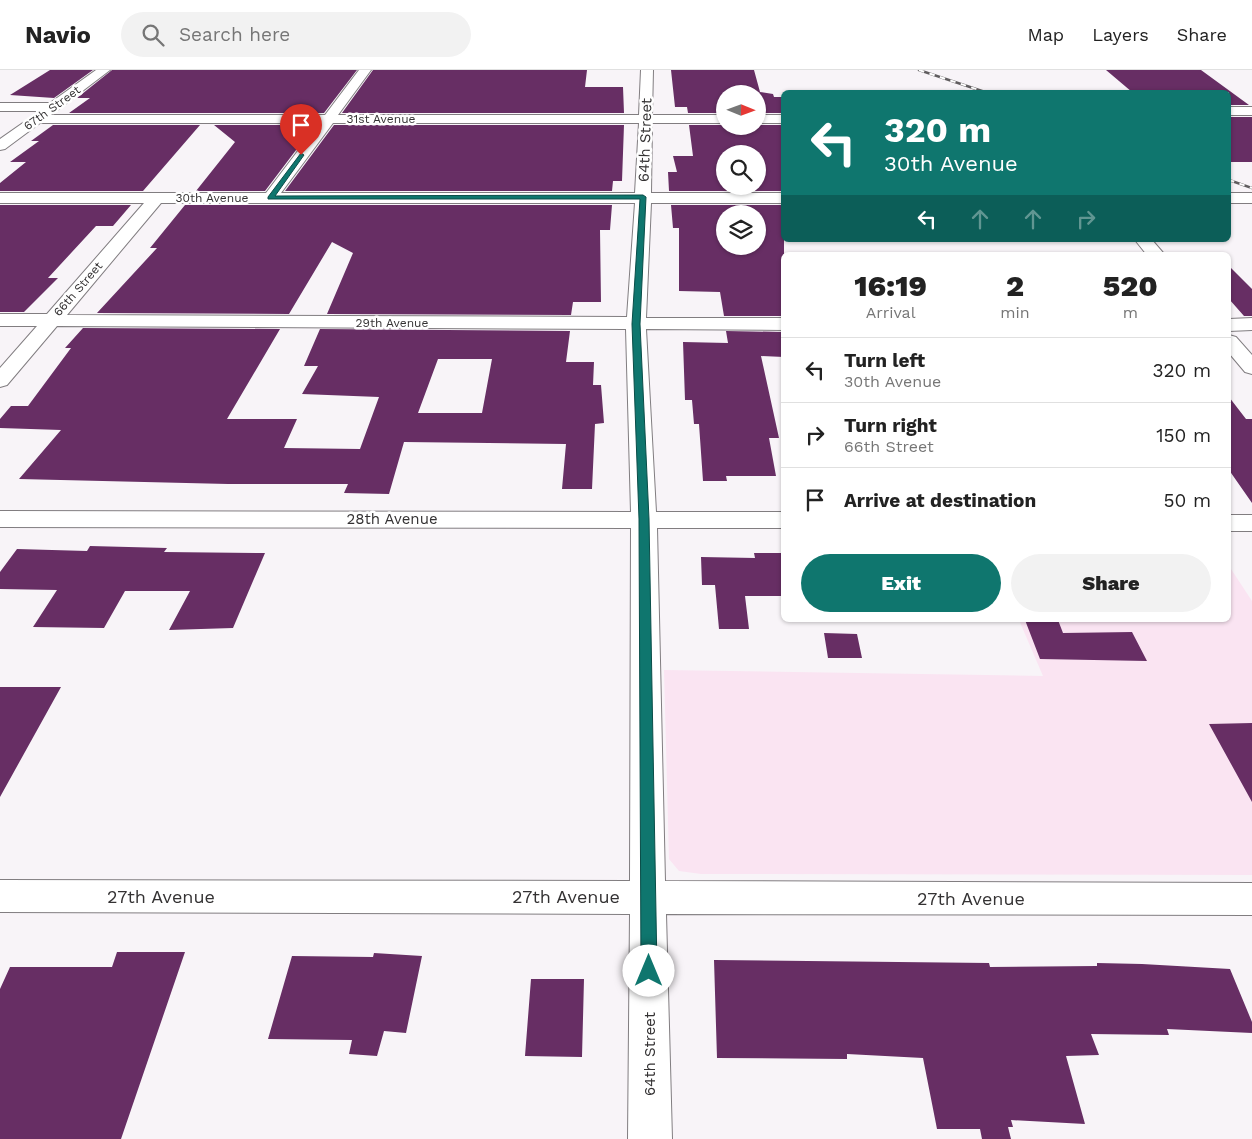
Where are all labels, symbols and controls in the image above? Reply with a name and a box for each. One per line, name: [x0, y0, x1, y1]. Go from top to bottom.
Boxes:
search box: [121, 12, 471, 57]
text: Navio: [25, 21, 91, 49]
icon: search: [139, 21, 167, 49]
text: Search here: [179, 23, 290, 46]
text: Map: [1027, 24, 1064, 45]
text: Layers: [1092, 24, 1149, 45]
text: Share: [1177, 24, 1227, 45]
street label: 67th Street: [21, 83, 83, 133]
north arrow: [716, 85, 766, 135]
map controls: [716, 85, 766, 255]
street label: 64th Street: [635, 97, 655, 182]
pin: [280, 104, 322, 155]
text: 320 m: [884, 109, 991, 151]
icon: left: [801, 110, 866, 175]
icon: arrive: [287, 111, 315, 139]
street label: 31st Avenue: [346, 112, 416, 126]
button: search: [716, 145, 766, 195]
text: 30th Avenue: [884, 151, 1018, 176]
street label: 30th Avenue: [176, 191, 249, 205]
button: layers: [716, 205, 766, 255]
icon: left: [913, 205, 941, 233]
icon: ahead: [966, 205, 994, 233]
icon: ahead: [1019, 205, 1047, 233]
icon: right: [1072, 205, 1100, 233]
street label: 66th Street: [51, 259, 105, 319]
text: 16:19: [854, 268, 927, 303]
text: 2: [1006, 268, 1024, 303]
text: 520: [1103, 268, 1158, 303]
text: Arrival: [866, 303, 916, 322]
text: min: [1000, 303, 1030, 322]
text: m: [1123, 303, 1138, 322]
street label: 29th Avenue: [356, 316, 429, 330]
text: Turn left: [844, 349, 925, 372]
icon: left: [801, 356, 829, 384]
text: 320 m: [1152, 359, 1211, 382]
text: 30th Avenue: [844, 372, 941, 391]
text: Turn right: [844, 414, 937, 437]
icon: right: [801, 421, 829, 449]
text: 150 m: [1156, 424, 1211, 447]
text: 66th Street: [844, 437, 934, 456]
icon: arrive: [801, 486, 829, 514]
text: Arrive at destination: [844, 489, 1036, 512]
text: 50 m: [1164, 489, 1211, 512]
street label: 28th Avenue: [346, 510, 438, 528]
button: Exit: [801, 554, 1001, 612]
button: Share: [1011, 554, 1211, 612]
street label: 27th Avenue: [107, 886, 215, 907]
street label: 27th Avenue: [512, 886, 620, 907]
street label: 27th Avenue: [917, 888, 1025, 909]
position arrow: [622, 944, 674, 996]
street label: 64th Street: [641, 1011, 659, 1096]

